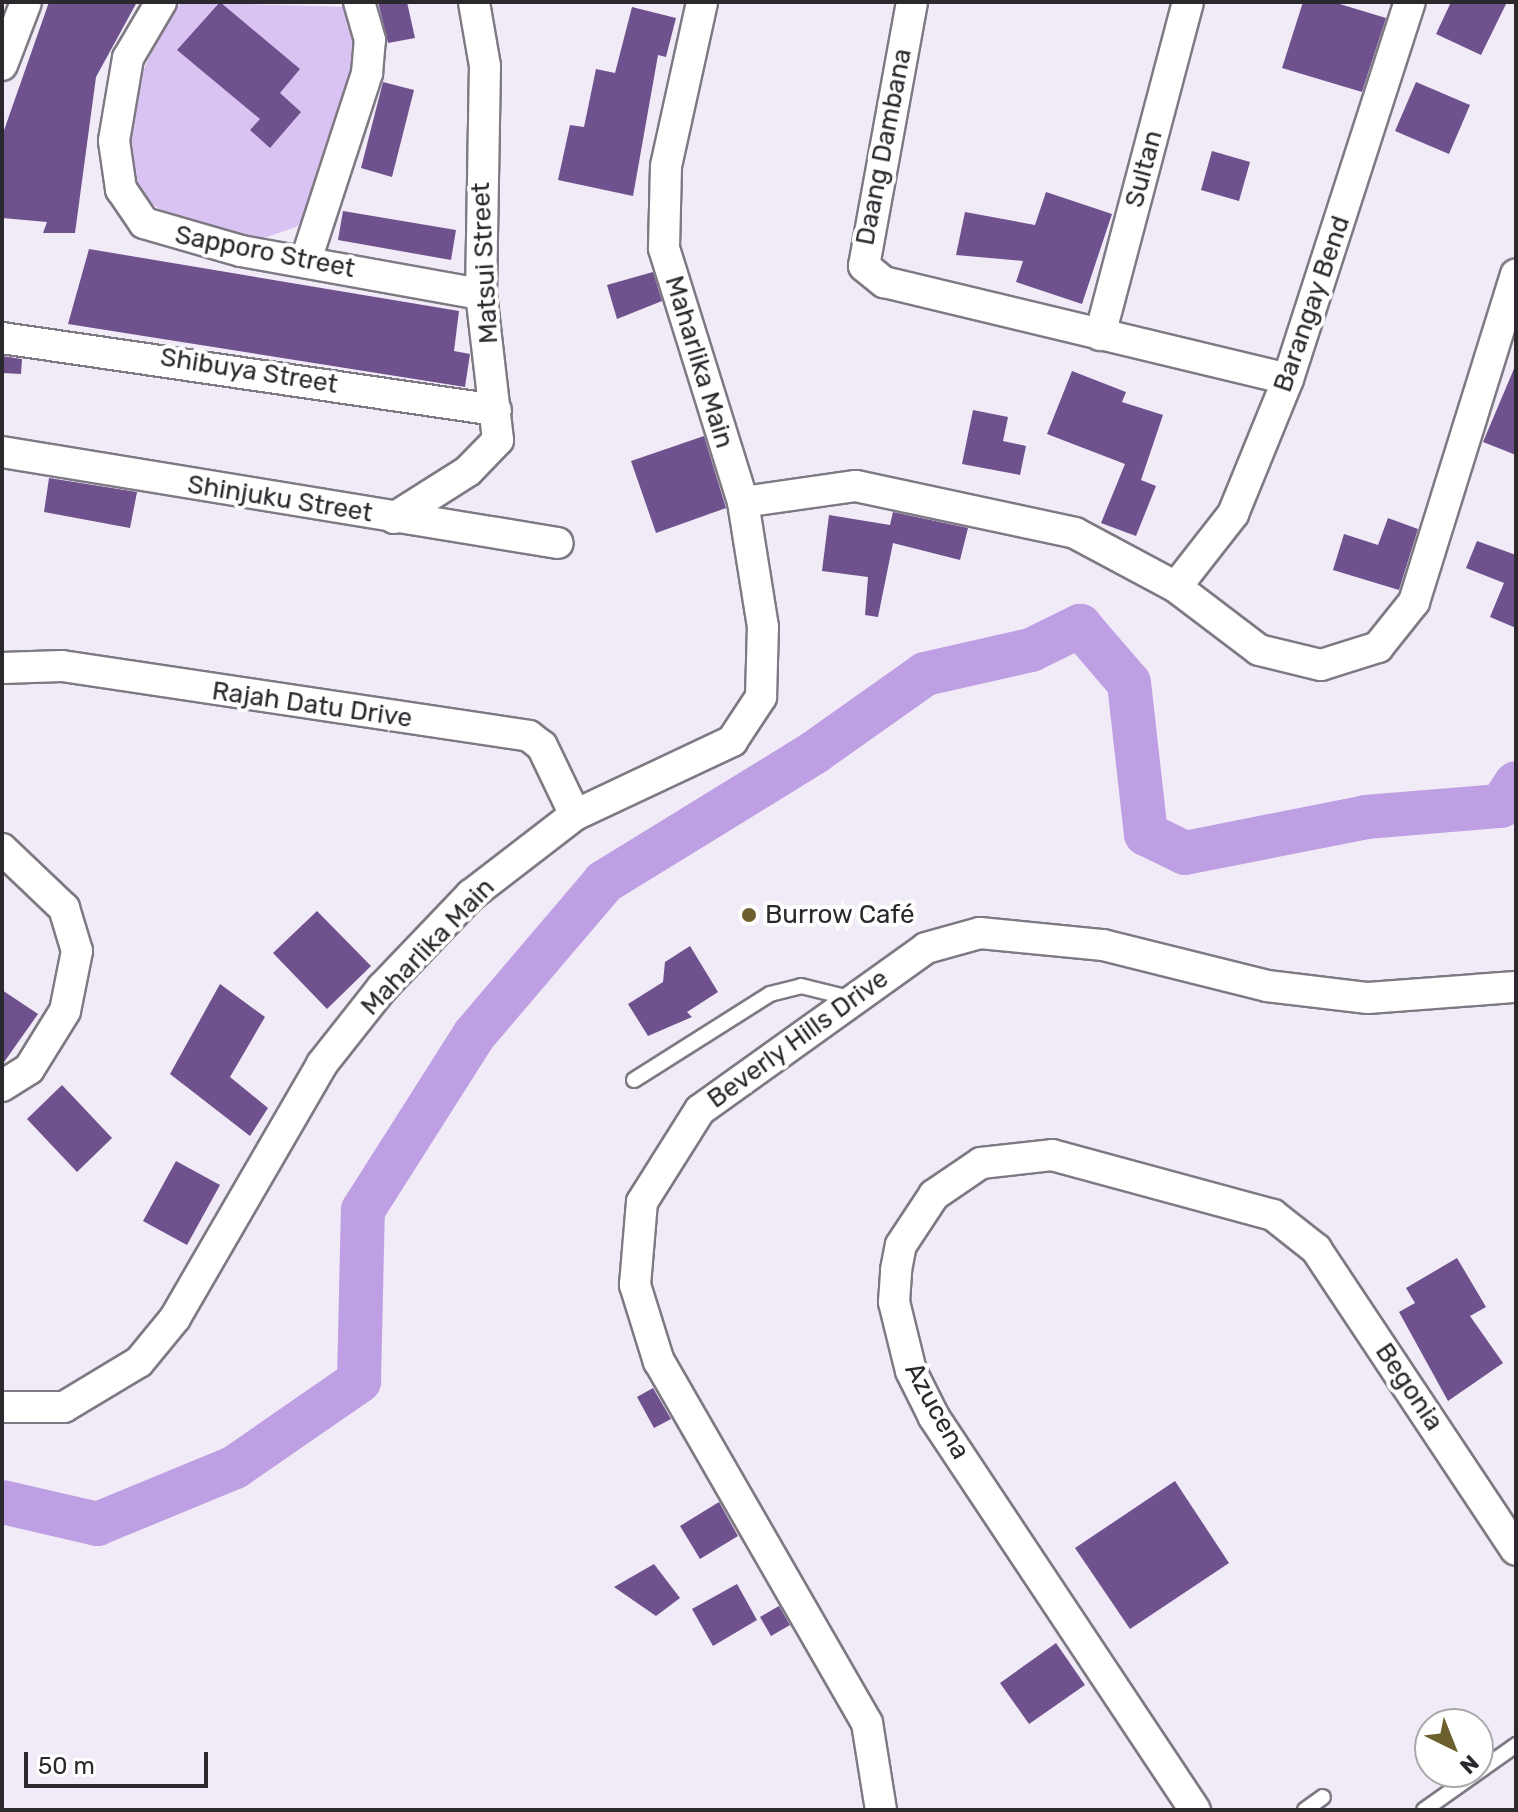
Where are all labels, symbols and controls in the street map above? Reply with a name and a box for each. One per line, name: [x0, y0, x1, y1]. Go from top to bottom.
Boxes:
street label: Daang Dambana: [850, 46, 918, 248]
street label: Sultan: [1119, 127, 1169, 211]
street label: Matsui Street: [465, 181, 505, 345]
street label: Barangay Bend: [1267, 211, 1357, 397]
street label: Sapporo Street: [172, 219, 358, 285]
street label: Maharlika Main: [658, 272, 740, 452]
street label: Shibuya Street: [158, 342, 340, 400]
street label: Shinjuku Street: [185, 469, 375, 529]
street label: Rajah Datu Drive: [210, 676, 414, 734]
street label: Maharlika Main: [355, 872, 501, 1022]
place label: Burrow Café: [765, 899, 915, 931]
marker: Burrow Café: [740, 906, 758, 924]
street label: Beverly Hills Drive: [701, 963, 895, 1115]
street label: Begonia: [1368, 1337, 1450, 1437]
street label: Azucena: [898, 1357, 976, 1465]
north arrow: [1414, 1708, 1494, 1788]
scale bar: [28, 1736, 212, 1786]
text: N: [1454, 1749, 1484, 1780]
text: 50 m: [38, 1752, 95, 1780]

